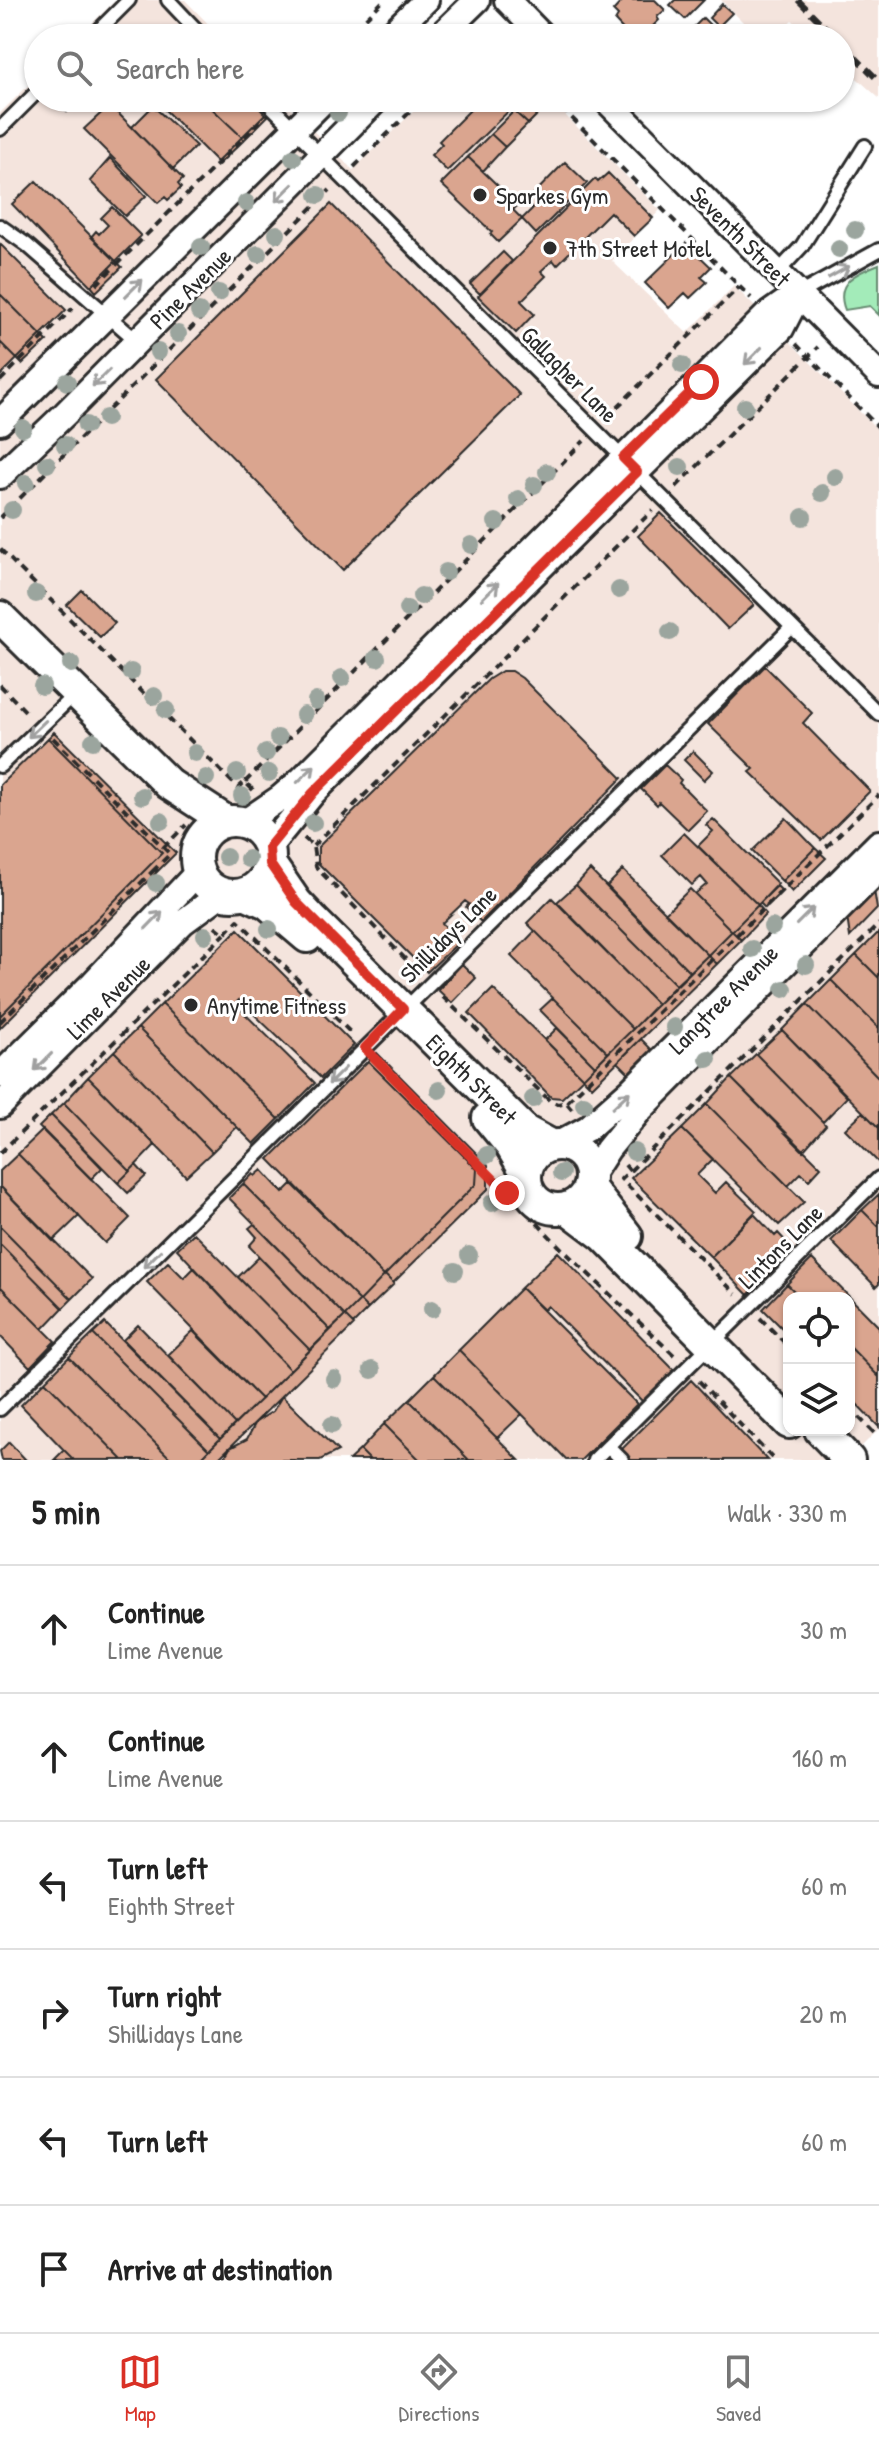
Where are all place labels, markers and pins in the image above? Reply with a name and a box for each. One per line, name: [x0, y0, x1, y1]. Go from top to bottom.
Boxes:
place label: Sparkes Gym: [496, 179, 608, 211]
marker: Sparkes Gym: [471, 186, 489, 204]
place label: 7th Street Motel: [566, 232, 712, 264]
marker: 7th Street Motel: [541, 239, 559, 257]
place label: Anytime Fitness: [207, 989, 346, 1021]
marker: Anytime Fitness: [182, 996, 200, 1014]

